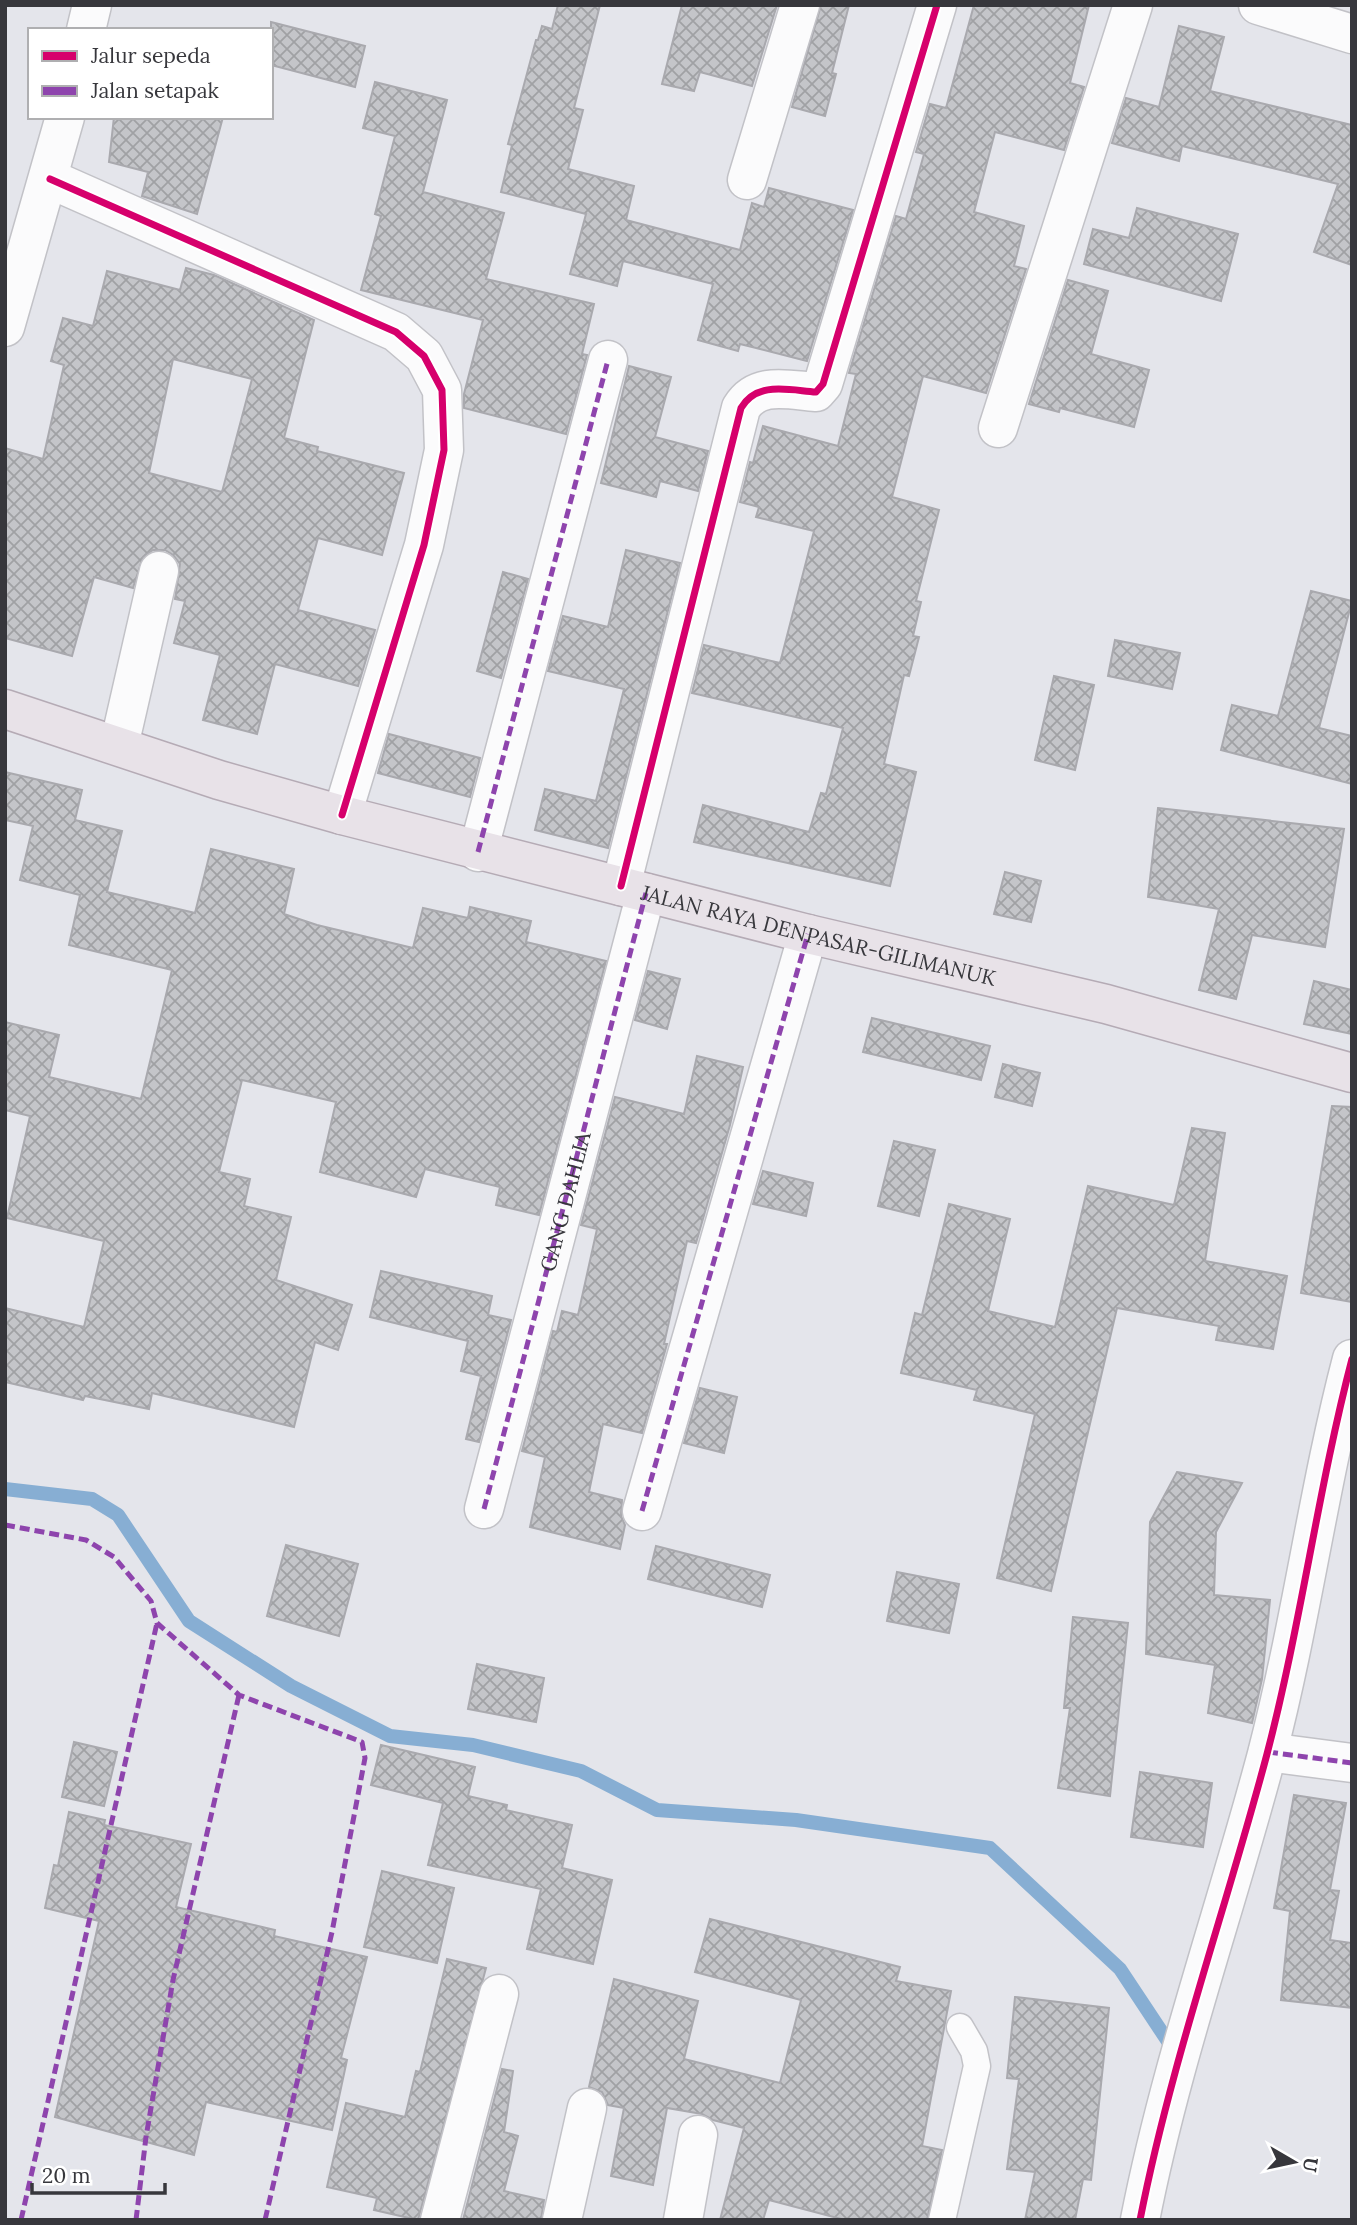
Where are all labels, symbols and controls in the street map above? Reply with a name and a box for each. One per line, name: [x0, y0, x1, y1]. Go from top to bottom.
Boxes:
legend: [28, 28, 273, 119]
text: Jalur sepeda: [90, 42, 211, 69]
text: Jalan setapak: [90, 77, 219, 104]
street label: JALAN RAYA DENPASAR-GILIMANUK: [637, 878, 1000, 991]
street label: GANG DAHLIA: [534, 1128, 596, 1274]
north arrow: [1259, 2127, 1329, 2197]
scale bar: [32, 2152, 164, 2196]
text: U: [1298, 2156, 1324, 2174]
text: 20 m: [42, 2162, 91, 2189]

